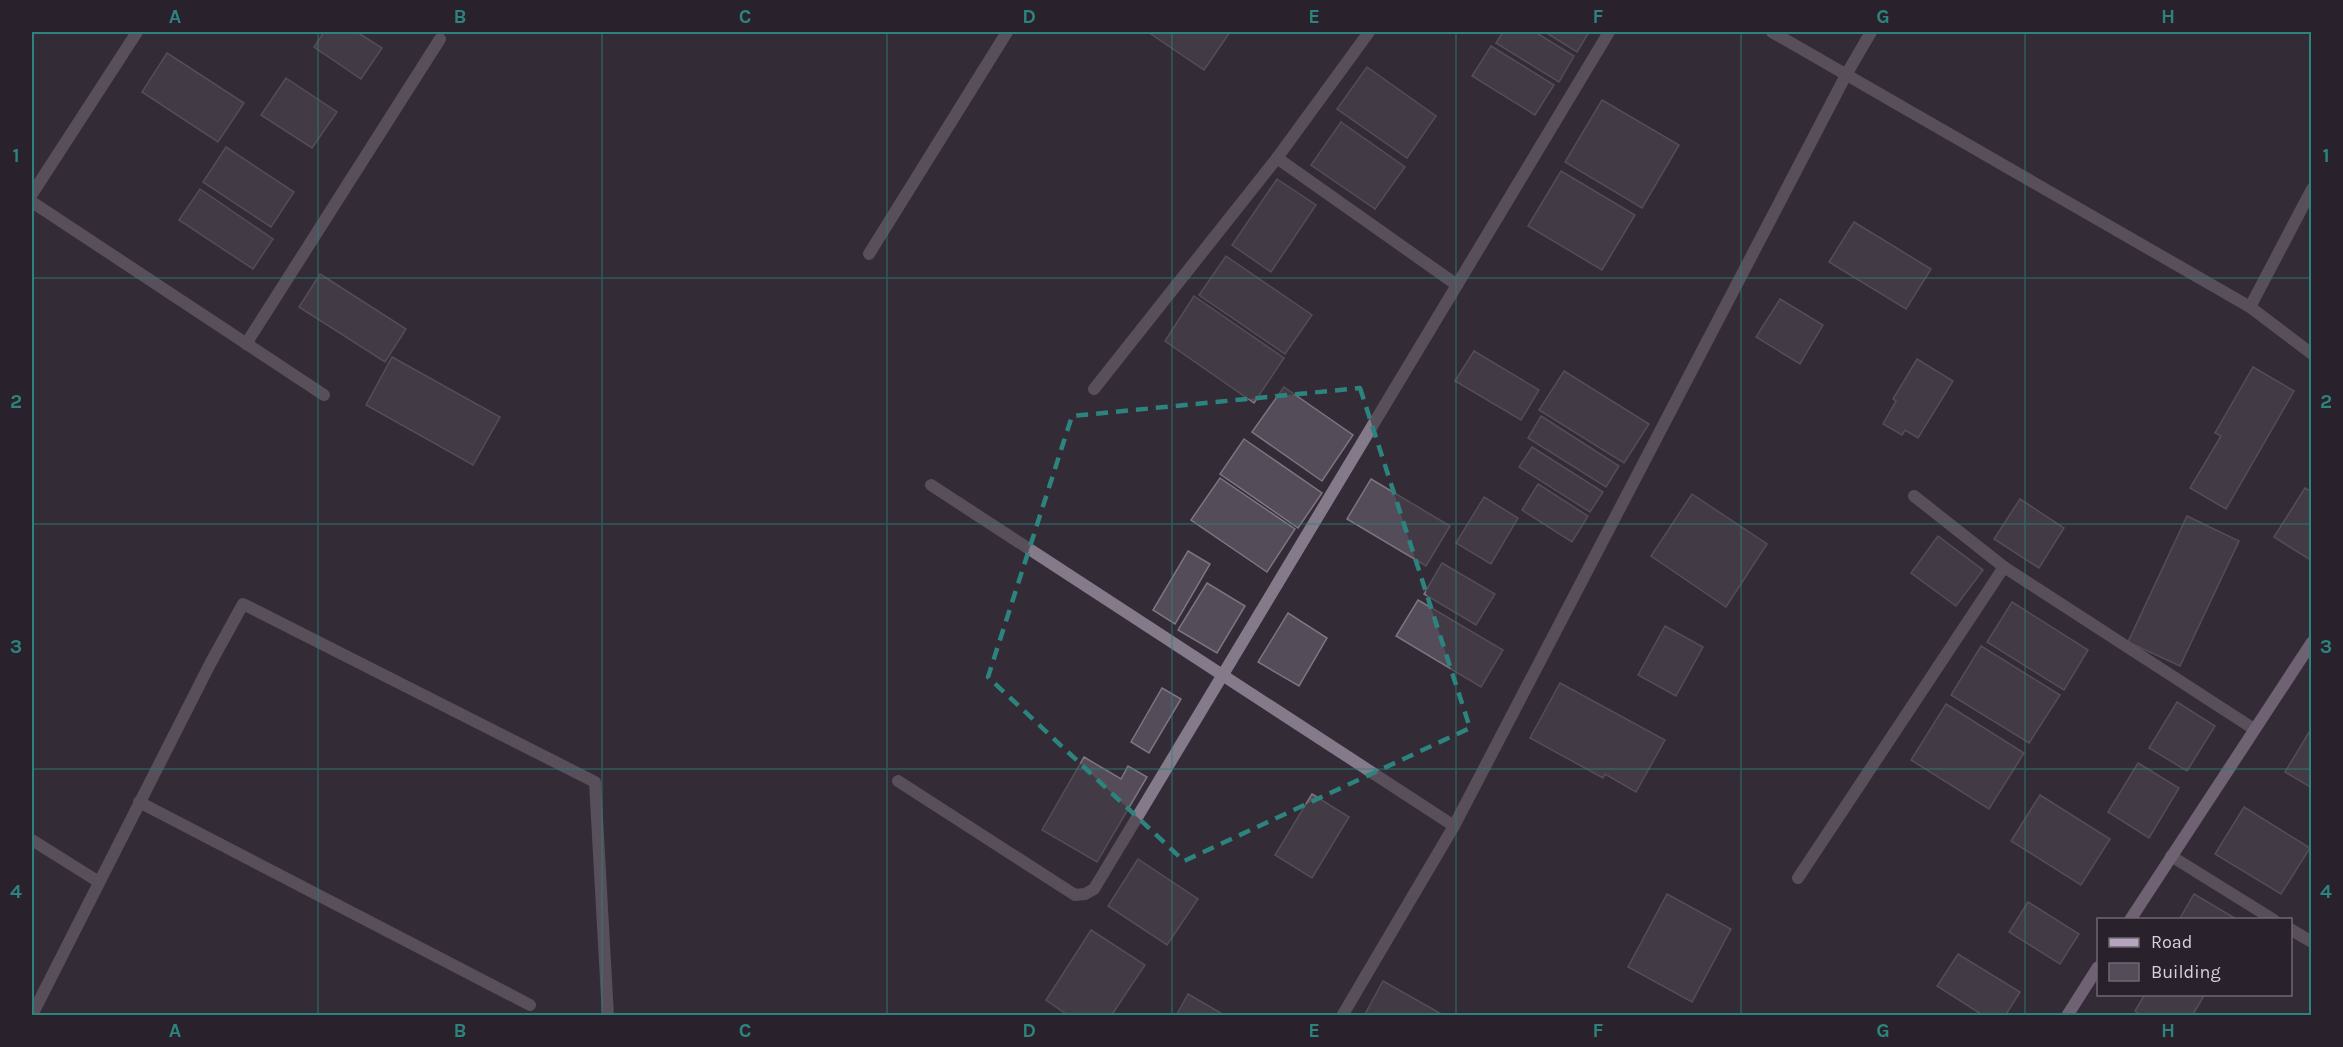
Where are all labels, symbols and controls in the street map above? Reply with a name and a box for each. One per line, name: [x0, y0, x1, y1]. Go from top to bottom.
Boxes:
text: A: [169, 5, 182, 28]
text: B: [454, 5, 466, 28]
text: C: [739, 5, 751, 28]
text: D: [1022, 5, 1036, 28]
text: E: [1308, 5, 1320, 28]
text: F: [1593, 5, 1604, 28]
text: G: [1876, 5, 1890, 28]
text: H: [2161, 5, 2175, 28]
text: 1: [12, 144, 20, 167]
text: 1: [2322, 144, 2330, 167]
text: 2: [10, 390, 22, 413]
text: 2: [2320, 390, 2332, 413]
text: 3: [10, 635, 22, 658]
text: 3: [2320, 635, 2332, 658]
text: 4: [10, 880, 22, 903]
text: 4: [2320, 880, 2332, 903]
legend: [2097, 918, 2292, 996]
text: Road: [2151, 931, 2192, 953]
text: Building: [2151, 961, 2221, 983]
text: A: [169, 1019, 182, 1042]
text: B: [454, 1019, 466, 1042]
text: C: [739, 1019, 751, 1042]
text: D: [1022, 1019, 1036, 1042]
text: E: [1308, 1019, 1320, 1042]
text: F: [1593, 1019, 1604, 1042]
text: G: [1876, 1019, 1890, 1042]
text: H: [2161, 1019, 2175, 1042]

